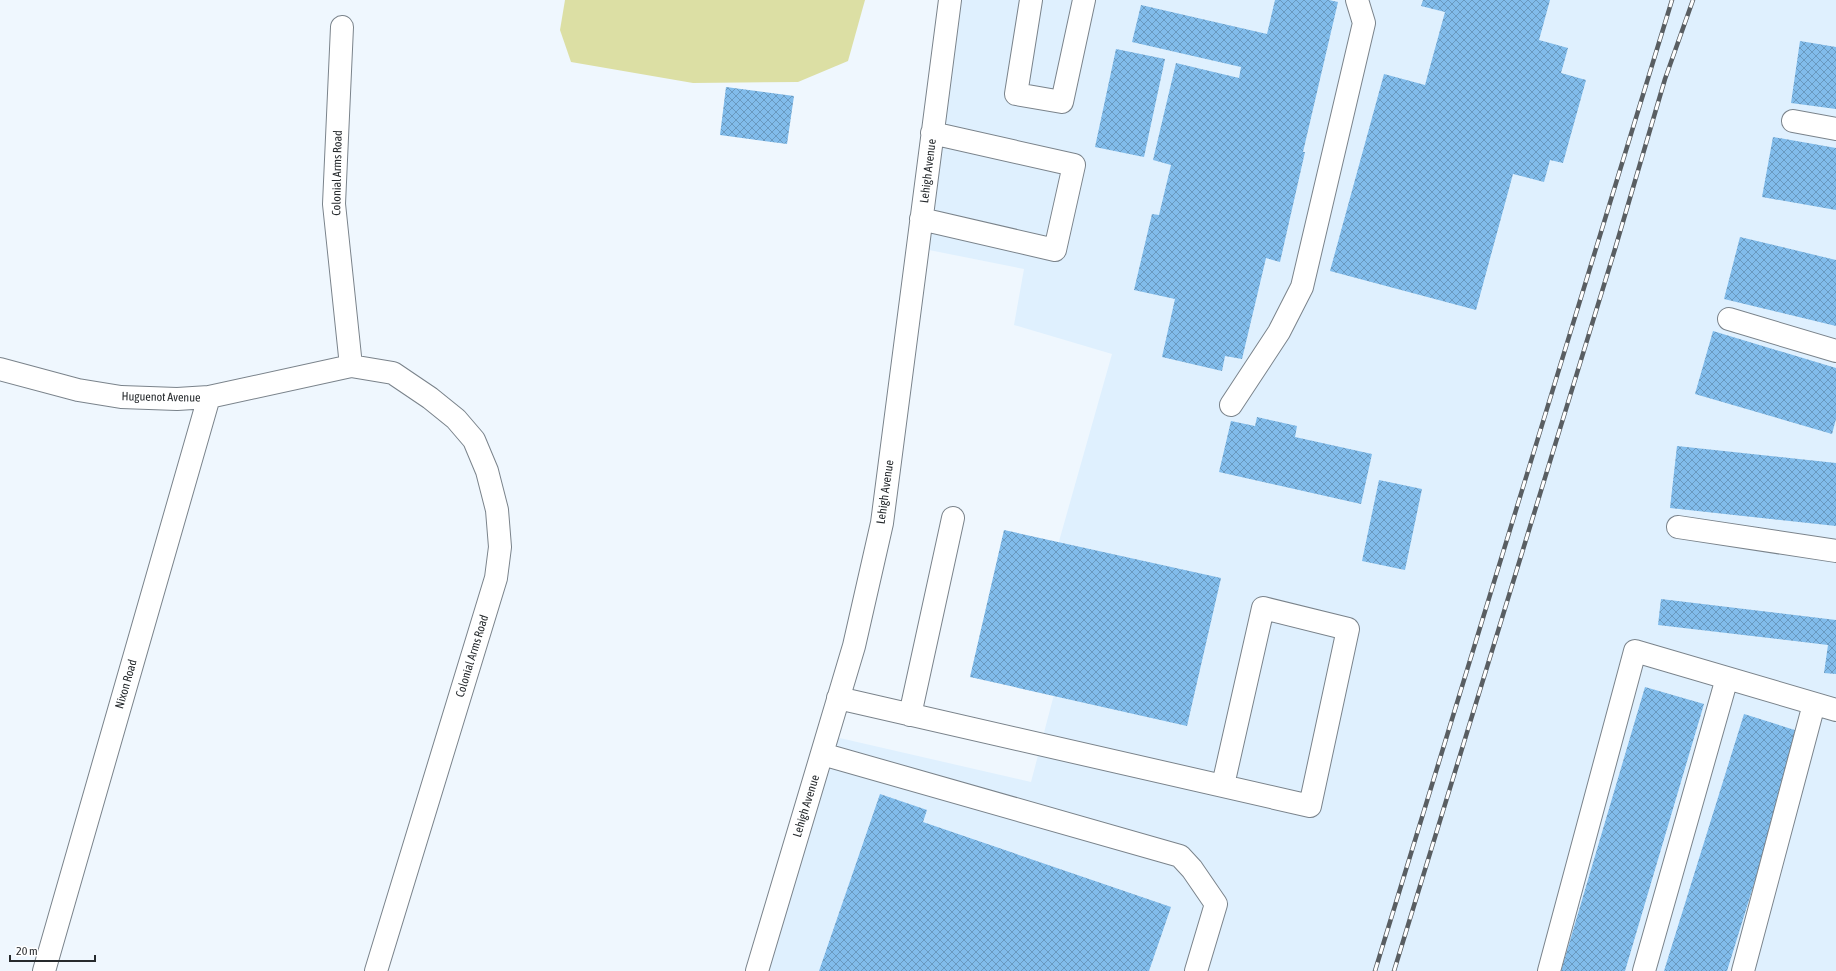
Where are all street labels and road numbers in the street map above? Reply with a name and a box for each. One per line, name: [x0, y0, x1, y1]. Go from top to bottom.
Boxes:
street label: Colonial Arms Road: [329, 130, 345, 216]
street label: Lehigh Avenue: [917, 138, 939, 204]
street label: Huguenot Avenue: [121, 389, 201, 405]
street label: Lehigh Avenue: [874, 459, 896, 525]
street label: Colonial Arms Road: [453, 613, 491, 699]
street label: Nixon Road: [112, 658, 140, 710]
street label: Lehigh Avenue: [790, 773, 822, 839]

